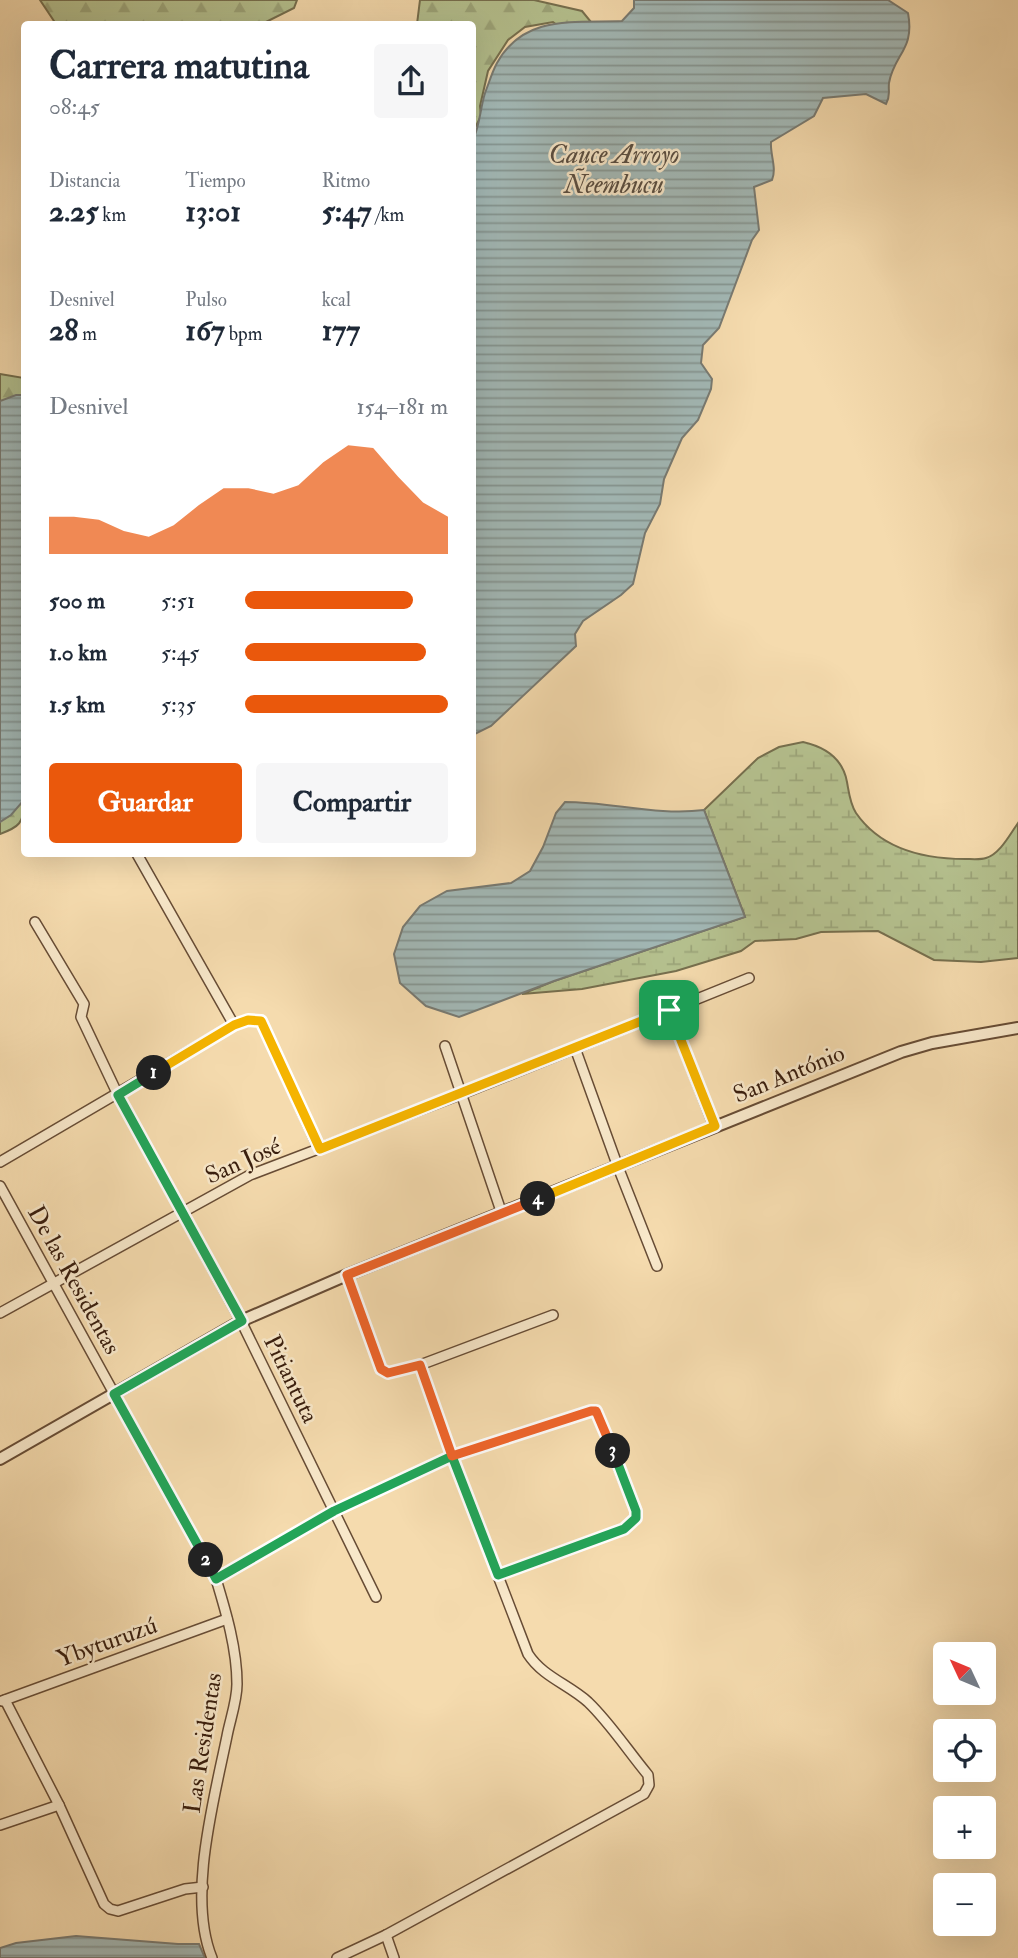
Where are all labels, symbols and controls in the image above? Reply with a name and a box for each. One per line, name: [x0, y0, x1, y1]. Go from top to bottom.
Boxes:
text: Carrera matutina: [49, 42, 309, 90]
button: share: [374, 44, 448, 118]
text: 08:45: [49, 92, 100, 121]
water label: Cauce Arroyo Ñeembucu: [549, 139, 679, 201]
text: Distancia: [49, 169, 120, 193]
text: Tiempo: [185, 169, 246, 193]
text: Ritmo: [322, 169, 370, 193]
text: 2.25: [49, 193, 98, 230]
text: 13:01: [185, 193, 241, 230]
text: 5:47: [322, 193, 372, 230]
text: km: [98, 203, 126, 227]
text: /km: [372, 203, 404, 227]
text: Desnivel: [49, 288, 115, 312]
text: Pulso: [185, 288, 227, 312]
text: kcal: [322, 288, 351, 312]
text: 28: [49, 312, 78, 349]
text: 167: [185, 312, 225, 349]
text: 177: [322, 312, 360, 349]
text: m: [78, 322, 97, 346]
text: bpm: [225, 322, 262, 346]
text: Desnivel: [49, 392, 128, 421]
text: 154–181 m: [356, 392, 448, 421]
text: 500 m: [49, 586, 105, 615]
text: 5:51: [161, 586, 195, 615]
text: 1.0 km: [49, 638, 107, 667]
text: 5:45: [161, 638, 199, 667]
text: 1.5 km: [49, 690, 105, 719]
text: 5:35: [161, 690, 196, 719]
button: Guardar: [49, 763, 242, 843]
button: Compartir: [256, 763, 448, 843]
pin: [639, 980, 699, 1040]
icon: arrive: [650, 991, 688, 1029]
street label: San António: [729, 1038, 849, 1110]
pin: 1: [136, 1056, 172, 1090]
text: 1: [150, 1060, 157, 1084]
street label: San José: [200, 1130, 287, 1191]
pin: 4: [520, 1182, 556, 1216]
text: 4: [532, 1186, 543, 1210]
street label: De las Residentas: [20, 1200, 128, 1360]
street label: Pitiantuta: [256, 1330, 326, 1429]
pin: 3: [596, 1434, 630, 1468]
text: 3: [609, 1438, 616, 1462]
pin: 2: [188, 1542, 224, 1578]
text: 2: [201, 1547, 210, 1571]
street label: Ybyturuzú: [53, 1610, 161, 1674]
north arrow: [933, 1642, 996, 1704]
map controls: [933, 1642, 996, 1936]
street label: Las Residentas: [177, 1670, 229, 1816]
button: locate: [933, 1719, 996, 1782]
button: +: [933, 1796, 996, 1859]
button: −: [933, 1873, 996, 1936]

